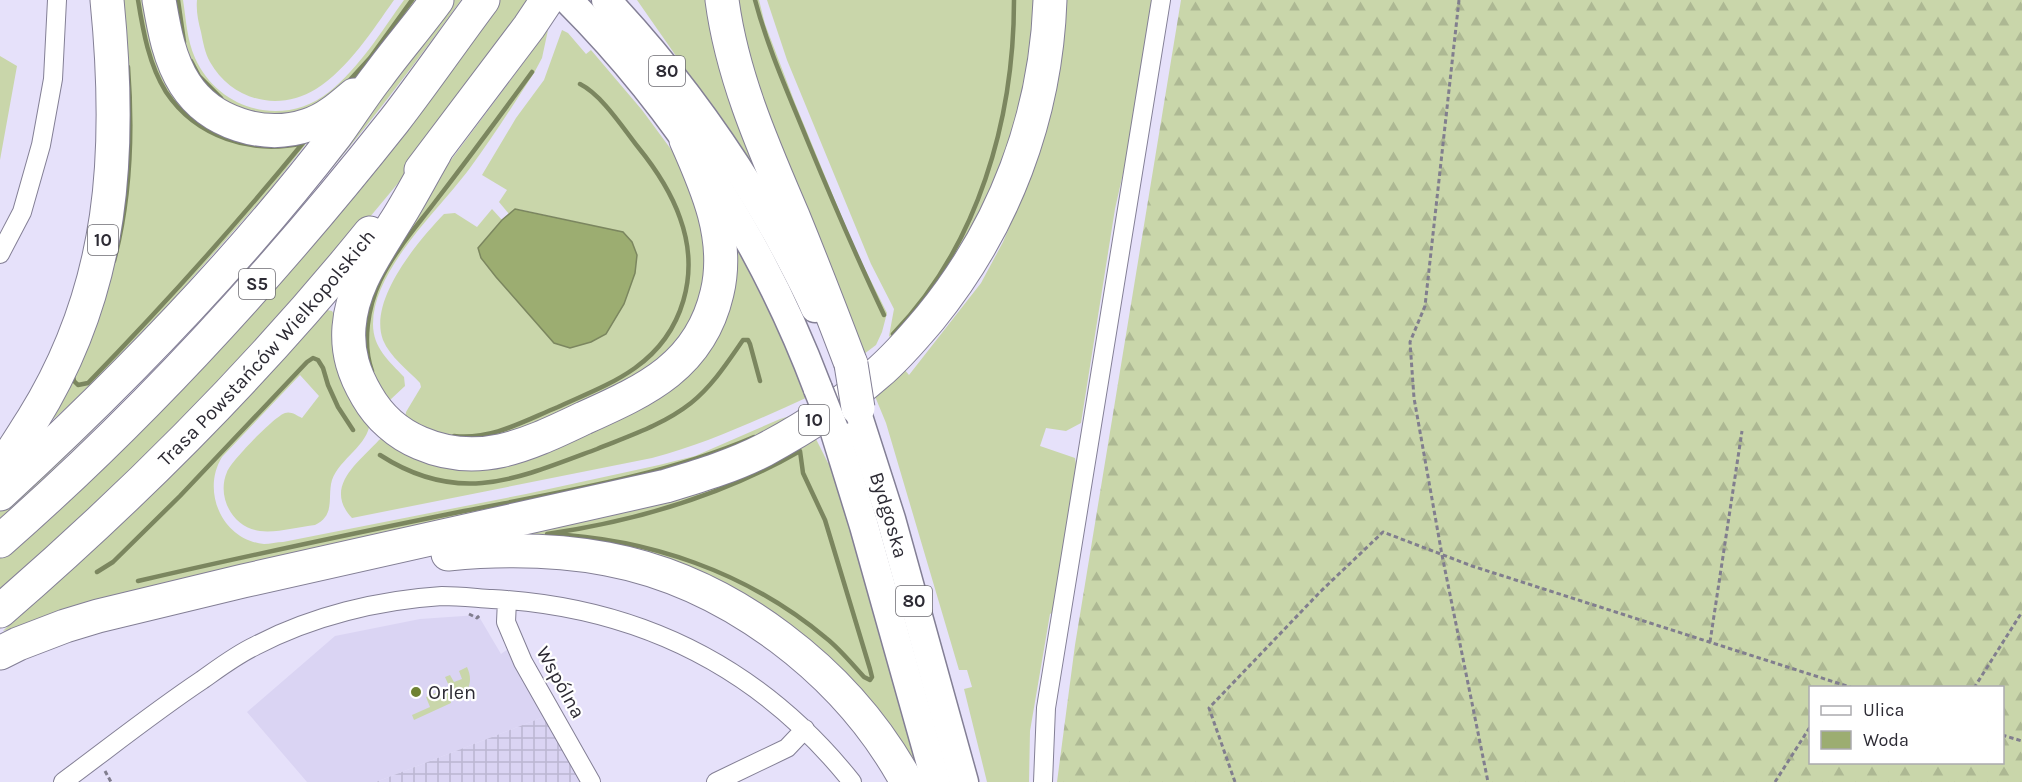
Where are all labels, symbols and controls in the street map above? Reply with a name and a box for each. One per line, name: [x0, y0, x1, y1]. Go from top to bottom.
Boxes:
road number: 80: [649, 56, 685, 86]
road number: 10: [88, 225, 118, 255]
street label: Trasa Powstańców Wielkopolskich: [153, 225, 380, 471]
road number: S5: [239, 269, 275, 299]
road number: 10: [799, 405, 829, 435]
street label: Bydgoska: [865, 469, 912, 561]
road number: 80: [896, 586, 932, 616]
street label: Wspólna: [531, 642, 590, 722]
place label: Orlen: [428, 681, 476, 704]
marker: Orlen: [409, 685, 423, 699]
legend: [1809, 686, 2004, 764]
text: Ulica: [1863, 699, 1904, 721]
text: Woda: [1863, 729, 1909, 751]

